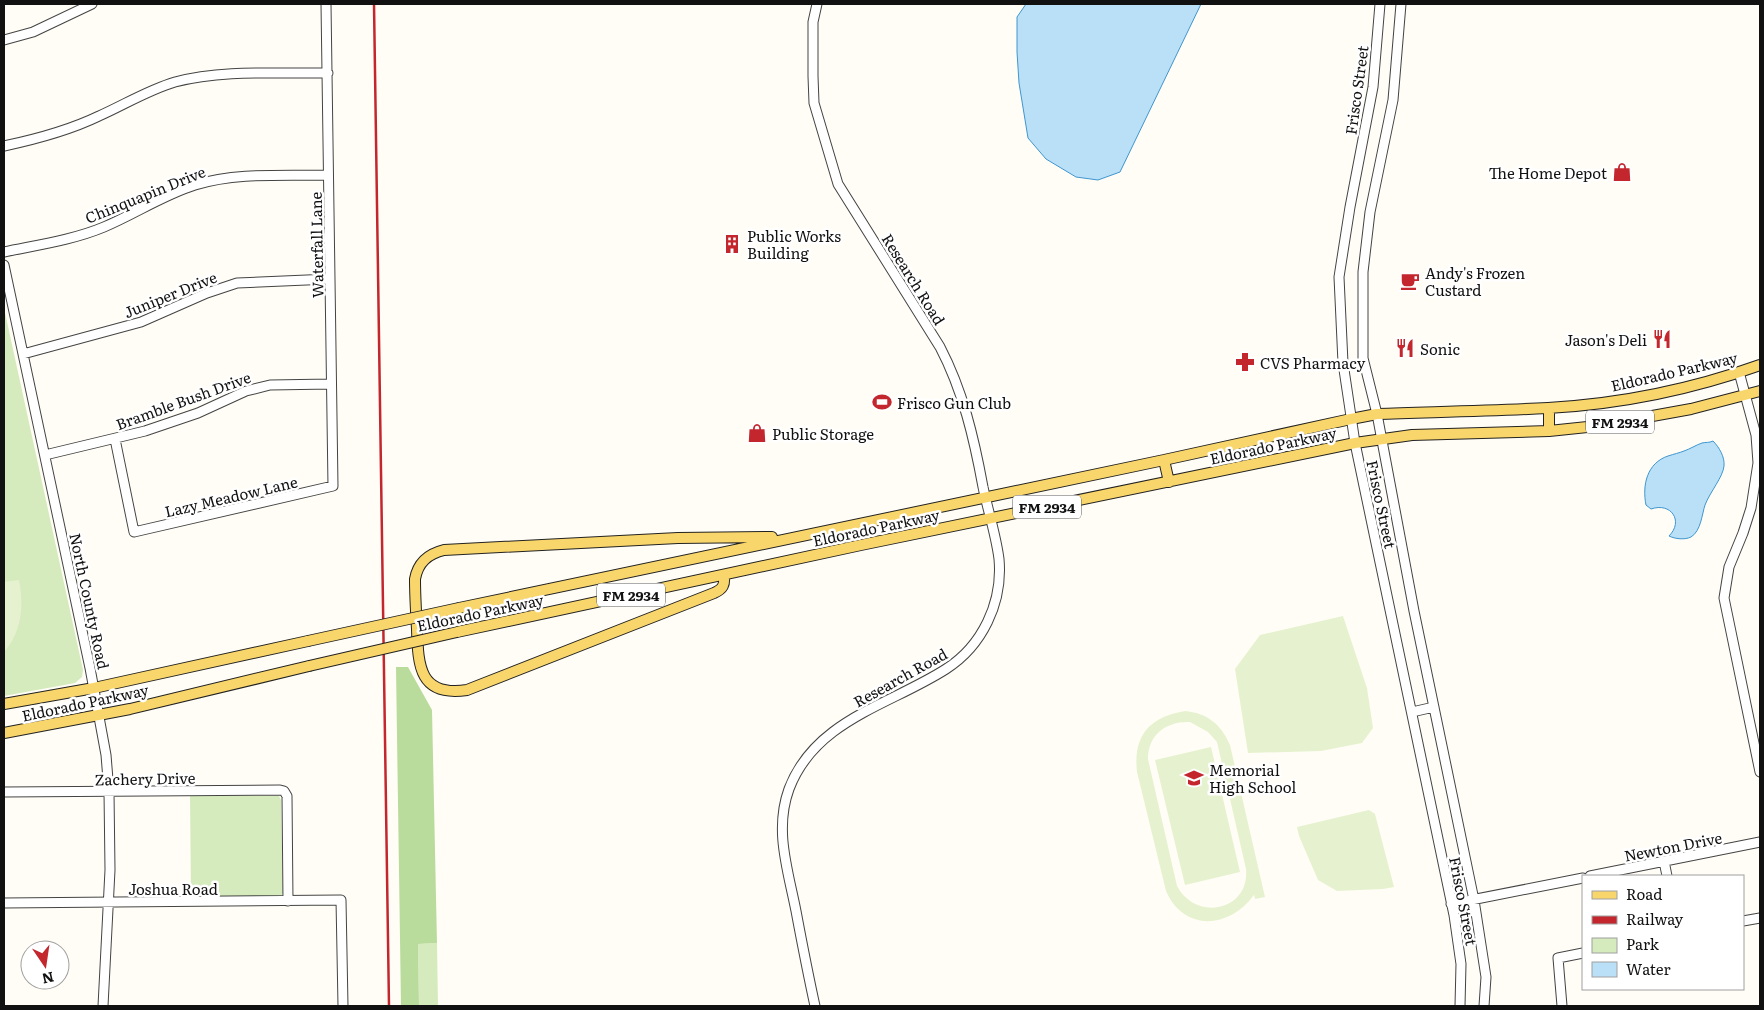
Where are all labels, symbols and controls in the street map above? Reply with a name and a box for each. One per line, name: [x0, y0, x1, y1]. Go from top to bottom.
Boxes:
street label: Frisco Street: [1338, 44, 1374, 136]
street label: Chinquapin Drive: [81, 159, 209, 229]
place label: The Home Depot: [1488, 161, 1607, 184]
shop icon: The Home Depot: [1611, 161, 1633, 183]
street label: Waterfall Lane: [304, 191, 328, 298]
place label: Public Works Building: [747, 224, 841, 264]
street label: Research Road: [877, 229, 951, 329]
building icon: Public Works Building: [721, 233, 743, 255]
place label: Andy's Frozen Custard: [1425, 261, 1525, 301]
street label: Juniper Drive: [120, 265, 220, 323]
cafe icon: Andy's Frozen Custard: [1399, 270, 1421, 292]
place label: Jason's Deli: [1565, 328, 1647, 351]
restaurant icon: Jason's Deli: [1651, 328, 1673, 350]
restaurant icon: Sonic: [1394, 337, 1416, 359]
place label: Sonic: [1420, 337, 1461, 360]
street label: Eldorado Parkway: [1608, 345, 1740, 397]
pharmacy icon: CVS Pharmacy: [1234, 351, 1256, 373]
place label: CVS Pharmacy: [1260, 351, 1366, 374]
street label: Bramble Bush Drive: [112, 365, 254, 435]
sports icon: Frisco Gun Club: [871, 391, 893, 413]
place label: Frisco Gun Club: [897, 391, 1011, 414]
road number: FM 2934: [1586, 411, 1654, 434]
street label: Eldorado Parkway: [1207, 420, 1339, 470]
shop icon: Public Storage: [746, 422, 768, 444]
place label: Public Storage: [772, 422, 874, 445]
street label: Frisco Street: [1361, 458, 1403, 550]
street label: Lazy Meadow Lane: [162, 469, 300, 522]
road number: FM 2934: [1013, 496, 1081, 518]
street label: Eldorado Parkway: [810, 502, 942, 552]
street label: North County Road: [64, 531, 116, 671]
road number: FM 2934: [597, 584, 665, 606]
street label: Eldorado Parkway: [414, 587, 546, 637]
street label: Research Road: [849, 642, 951, 712]
street label: Eldorado Parkway: [19, 677, 151, 727]
place label: Memorial High School: [1209, 758, 1296, 798]
street label: Zachery Drive: [94, 766, 196, 790]
school or university icon: Memorial High School: [1183, 767, 1205, 789]
street label: Newton Drive: [1622, 825, 1724, 867]
street label: Frisco Street: [1444, 855, 1484, 947]
legend: [1582, 875, 1744, 990]
street label: Joshua Road: [128, 877, 218, 900]
text: Road: [1626, 882, 1662, 905]
text: Railway: [1626, 907, 1684, 930]
text: Park: [1626, 932, 1660, 955]
north arrow: [20, 940, 70, 990]
text: Water: [1626, 957, 1671, 980]
text: N: [40, 968, 56, 990]

